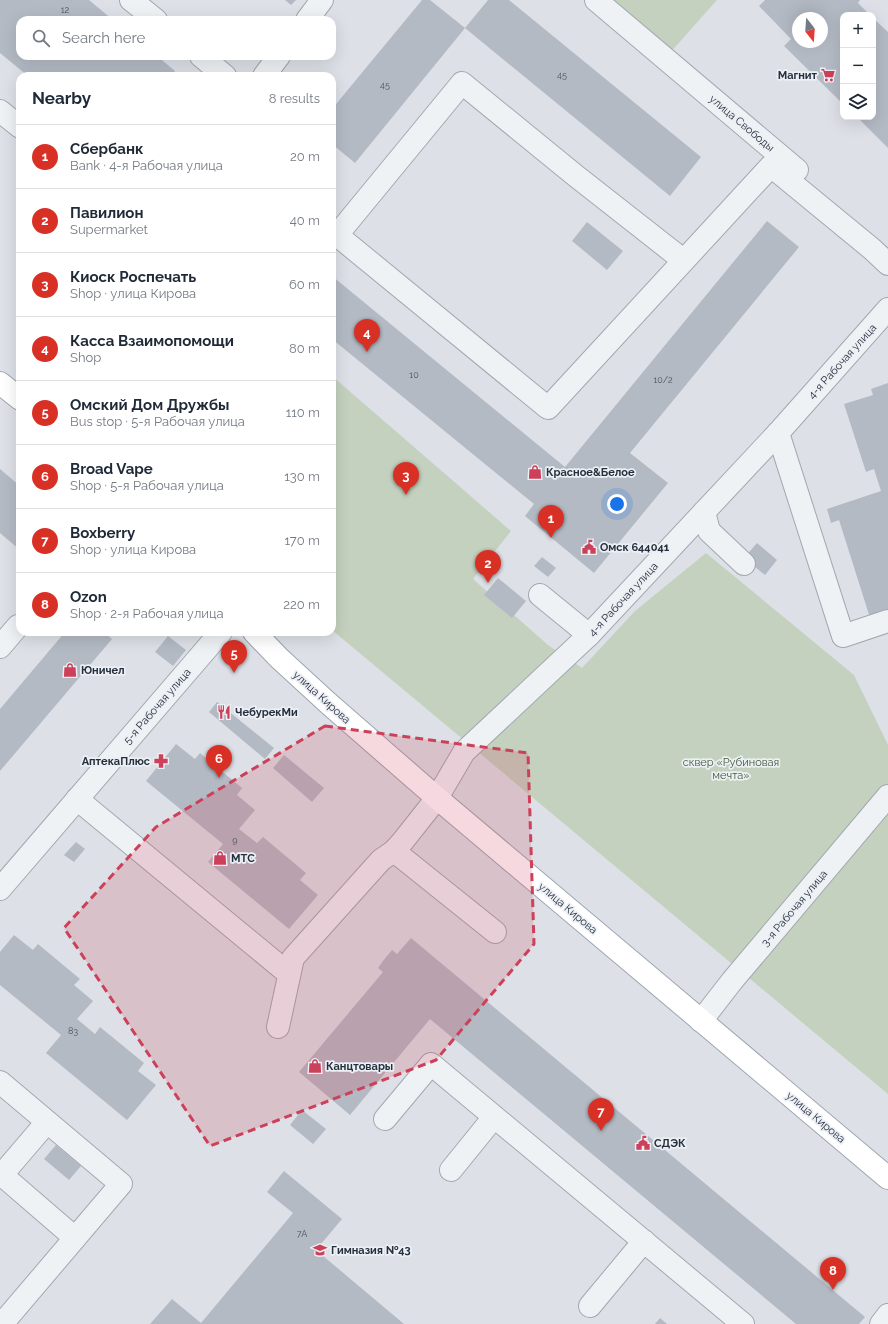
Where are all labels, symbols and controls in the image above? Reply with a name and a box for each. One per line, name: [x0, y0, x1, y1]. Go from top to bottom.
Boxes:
house number: 12: [61, 5, 70, 15]
north arrow: [792, 12, 828, 48]
map controls: [840, 12, 876, 120]
button: +: [840, 12, 876, 48]
search box: [16, 16, 336, 60]
icon: search: [30, 27, 52, 49]
text: Search here: [62, 29, 145, 47]
button: −: [840, 48, 876, 84]
supermarket icon: Магнит: [820, 67, 836, 83]
place label: Магнит: [778, 69, 818, 82]
house number: 45: [557, 70, 567, 80]
house number: 45: [380, 80, 390, 90]
button: layers: [840, 84, 876, 120]
text: Nearby: [32, 88, 91, 108]
text: 8 results: [269, 91, 320, 106]
street label: улица Свободы: [706, 92, 777, 154]
text: Сбербанк: [70, 140, 144, 158]
text: 1: [42, 149, 48, 164]
text: 20 m: [290, 149, 320, 164]
text: Bank · 4-я Рабочая улица: [70, 158, 223, 173]
text: Павилион: [70, 204, 143, 222]
text: 2: [41, 213, 49, 228]
text: 40 m: [290, 213, 320, 228]
text: Supermarket: [70, 222, 148, 237]
text: Киоск Роспечать: [70, 268, 196, 286]
text: 3: [41, 277, 49, 292]
text: 60 m: [289, 277, 320, 292]
text: Shop · улица Кирова: [70, 286, 196, 301]
pin: 4: [354, 319, 380, 352]
street label: 4-я Рабочая улица: [805, 321, 879, 401]
text: Касса Взаимопомощи: [70, 332, 234, 350]
text: 4: [41, 341, 49, 356]
text: 80 m: [289, 341, 320, 356]
text: Shop: [70, 350, 101, 365]
house number: 10: [409, 370, 419, 380]
house number: 10/2: [653, 375, 673, 385]
text: Омский Дом Дружбы: [70, 396, 229, 414]
text: 5: [41, 405, 49, 420]
text: 110 m: [286, 405, 320, 420]
text: Bus stop · 5-я Рабочая улица: [70, 414, 245, 429]
text: Broad Vape: [70, 460, 153, 478]
pin: 3: [393, 462, 419, 495]
shop icon: Красное&Белое: [527, 464, 543, 480]
place label: Красное&Белое: [546, 466, 635, 479]
text: 6: [41, 469, 49, 484]
text: 130 m: [284, 469, 320, 484]
text: Shop · 5-я Рабочая улица: [70, 478, 224, 493]
your location: [607, 494, 627, 514]
pin: 1: [538, 505, 564, 538]
text: Boxberry: [70, 524, 135, 542]
text: 7: [41, 533, 49, 548]
text: 170 m: [284, 533, 320, 548]
public building icon: Омск 644041: [581, 539, 597, 555]
place label: Омск 644041: [600, 541, 670, 554]
text: Shop · улица Кирова: [70, 542, 196, 557]
pin: 2: [475, 550, 501, 583]
street label: 4-я Рабочая улица: [586, 560, 661, 639]
text: Ozon: [70, 588, 107, 606]
text: 8: [41, 597, 49, 612]
text: 220 m: [283, 597, 320, 612]
text: Shop · 2-я Рабочая улица: [70, 606, 224, 621]
pin: 5: [221, 640, 247, 673]
shop icon: Юничел: [62, 662, 78, 678]
place label: Юничел: [81, 664, 125, 677]
street label: 5-я Рабочая улица: [121, 666, 194, 747]
street label: улица Кирова: [290, 668, 353, 727]
restaurant icon: ЧебурекМи: [216, 704, 232, 720]
place label: ЧебурекМи: [235, 706, 298, 719]
pin: 6: [206, 745, 232, 778]
pharmacy icon: АптекаПлюс: [153, 753, 169, 769]
place label: АптекаПлюс: [82, 755, 150, 768]
park label: сквер «Рубиновая мечта»: [683, 756, 779, 782]
house number: 9: [232, 835, 238, 845]
shop icon: МТС: [212, 850, 228, 866]
place label: МТС: [231, 852, 255, 865]
street label: 3-я Рабочая улица: [759, 867, 830, 949]
street label: улица Кирова: [536, 880, 600, 937]
house number: 83: [68, 1026, 78, 1036]
shop icon: Канцтовары: [307, 1058, 323, 1074]
place label: Канцтовары: [326, 1060, 393, 1073]
street label: улица Кирова: [784, 1089, 848, 1146]
pin: 7: [588, 1098, 614, 1131]
public building icon: СДЭК: [635, 1135, 651, 1151]
place label: СДЭК: [654, 1137, 686, 1150]
house number: 7А: [297, 1229, 307, 1239]
school or university icon: Гимназия №43: [312, 1242, 328, 1258]
place label: Гимназия №43: [331, 1244, 411, 1257]
pin: 8: [820, 1257, 846, 1290]

